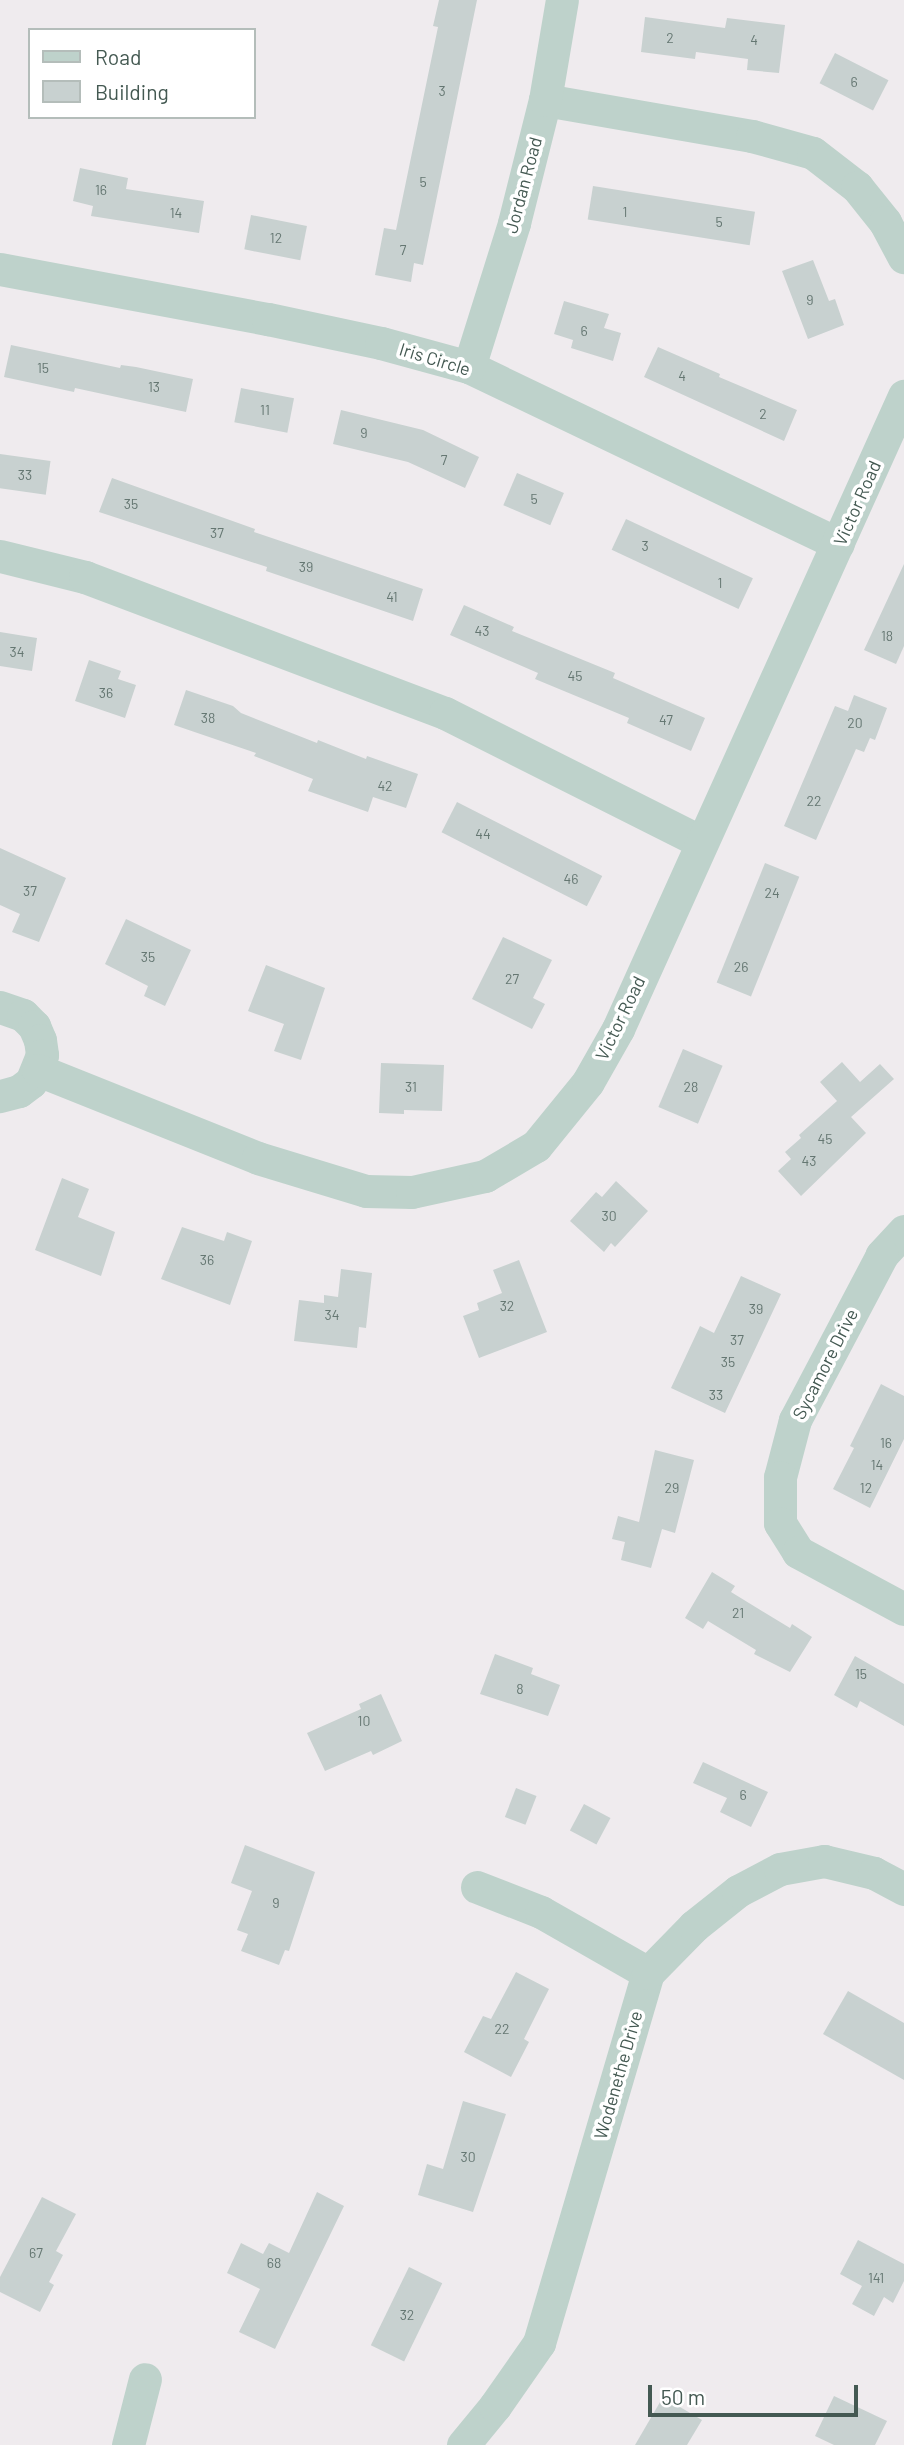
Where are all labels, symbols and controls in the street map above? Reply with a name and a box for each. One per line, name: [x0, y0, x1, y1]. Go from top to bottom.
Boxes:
legend: [28, 28, 256, 119]
house number: 2: [666, 30, 674, 46]
house number: 4: [750, 32, 758, 48]
text: Road: [95, 44, 141, 69]
house number: 6: [850, 74, 858, 90]
text: Building: [95, 79, 169, 104]
house number: 3: [438, 83, 446, 99]
street label: Jordan Road: [500, 134, 546, 236]
house number: 5: [419, 174, 427, 190]
house number: 16: [95, 182, 107, 198]
house number: 1: [623, 204, 627, 220]
house number: 14: [170, 205, 182, 221]
house number: 5: [715, 214, 723, 230]
house number: 12: [270, 230, 282, 246]
house number: 7: [400, 242, 406, 258]
house number: 9: [806, 292, 814, 308]
house number: 6: [580, 323, 588, 339]
street label: Iris Circle: [397, 338, 473, 380]
house number: 15: [37, 360, 49, 376]
house number: 4: [678, 368, 686, 384]
house number: 13: [148, 379, 160, 395]
house number: 11: [260, 402, 270, 418]
house number: 2: [759, 406, 767, 422]
house number: 9: [360, 425, 368, 441]
house number: 7: [441, 452, 447, 468]
street label: Victor Road: [829, 457, 885, 549]
house number: 33: [18, 467, 32, 483]
house number: 5: [530, 491, 538, 507]
house number: 35: [124, 496, 138, 512]
house number: 37: [210, 525, 224, 541]
house number: 3: [641, 538, 649, 554]
house number: 39: [299, 559, 313, 575]
house number: 1: [718, 575, 722, 591]
house number: 41: [386, 589, 398, 605]
house number: 43: [475, 623, 489, 639]
house number: 18: [881, 628, 893, 644]
house number: 34: [10, 644, 24, 660]
house number: 45: [568, 668, 582, 684]
house number: 36: [99, 685, 113, 701]
house number: 38: [201, 710, 215, 726]
house number: 47: [659, 712, 673, 728]
house number: 20: [847, 715, 863, 731]
house number: 42: [377, 778, 393, 794]
house number: 22: [806, 793, 822, 809]
house number: 44: [475, 826, 491, 842]
house number: 46: [564, 871, 578, 887]
house number: 37: [23, 883, 37, 899]
house number: 24: [764, 885, 780, 901]
house number: 35: [141, 949, 155, 965]
house number: 26: [734, 959, 748, 975]
house number: 27: [505, 971, 519, 987]
street label: Victor Road: [590, 973, 650, 1063]
house number: 31: [405, 1079, 417, 1095]
house number: 28: [684, 1079, 698, 1095]
house number: 45: [818, 1131, 832, 1147]
house number: 43: [802, 1153, 816, 1169]
house number: 30: [601, 1208, 617, 1224]
house number: 36: [200, 1252, 214, 1268]
house number: 32: [500, 1298, 514, 1314]
house number: 39: [749, 1301, 763, 1317]
street label: Sycamore Drive: [788, 1305, 862, 1423]
house number: 34: [325, 1307, 339, 1323]
house number: 37: [730, 1332, 744, 1348]
house number: 35: [721, 1354, 735, 1370]
house number: 33: [709, 1387, 723, 1403]
house number: 16: [880, 1435, 892, 1451]
house number: 14: [871, 1457, 883, 1473]
house number: 29: [665, 1480, 679, 1496]
house number: 12: [860, 1480, 872, 1496]
house number: 21: [732, 1605, 744, 1621]
house number: 15: [855, 1666, 867, 1682]
house number: 8: [516, 1681, 524, 1697]
house number: 10: [358, 1713, 370, 1729]
house number: 6: [739, 1787, 747, 1803]
house number: 9: [272, 1895, 280, 1911]
street label: Wodenethe Drive: [589, 2008, 647, 2142]
house number: 22: [494, 2021, 510, 2037]
house number: 30: [460, 2149, 476, 2165]
house number: 67: [29, 2245, 43, 2261]
house number: 68: [267, 2255, 281, 2271]
house number: 141: [868, 2270, 884, 2286]
house number: 32: [400, 2307, 414, 2323]
scale bar: [652, 2372, 862, 2416]
text: 50 m: [661, 2384, 705, 2409]

